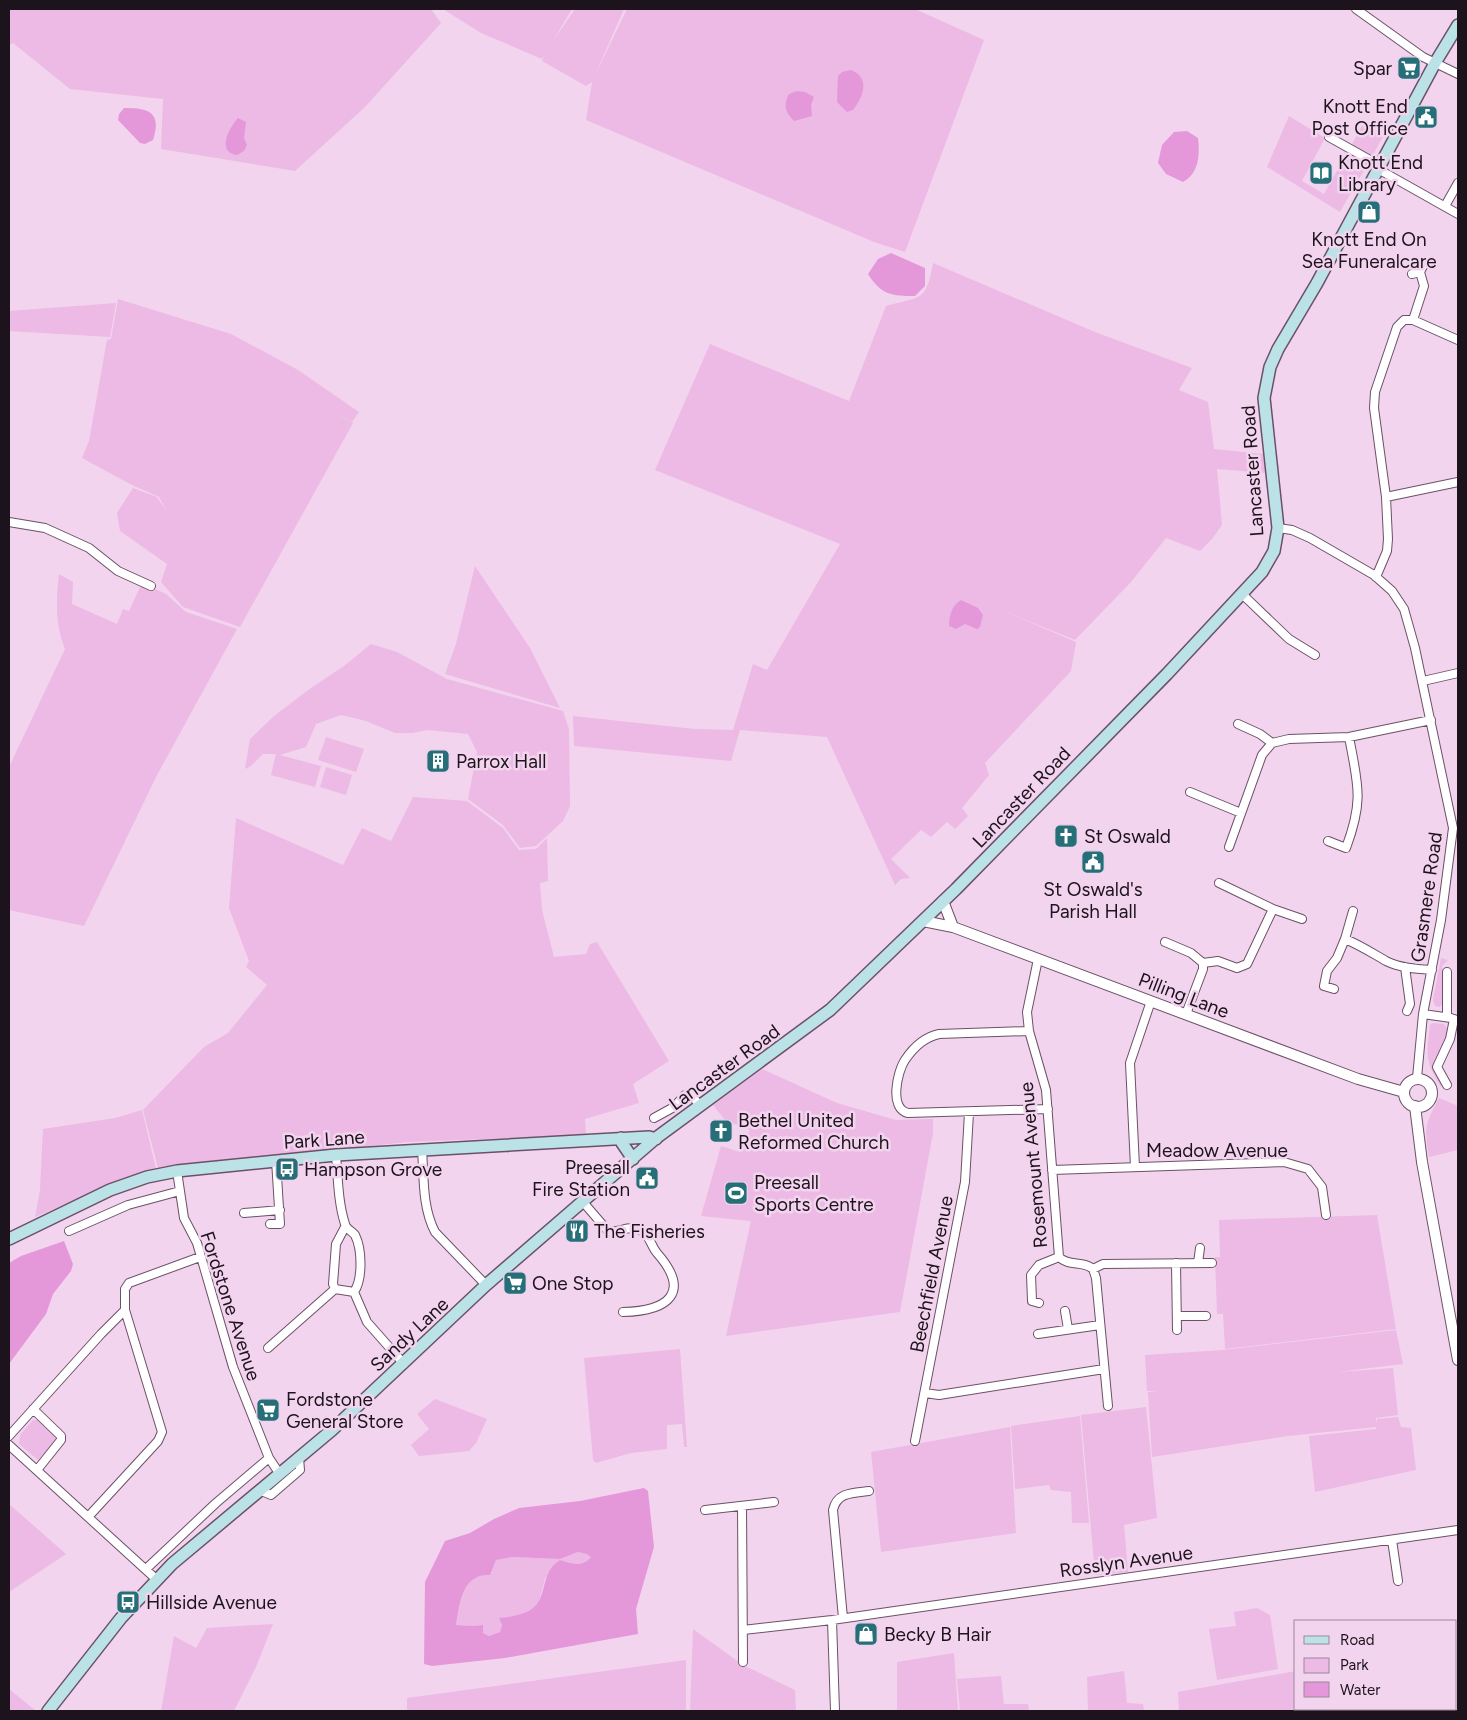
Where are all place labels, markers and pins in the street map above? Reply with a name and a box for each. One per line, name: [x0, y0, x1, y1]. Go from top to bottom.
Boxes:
supermarket icon: Spar: [1396, 55, 1422, 81]
place label: Spar: [1353, 57, 1393, 80]
place label: Knott End Post Office: [1312, 95, 1408, 140]
public building icon: Knott End Post Office: [1413, 104, 1439, 130]
place label: Knott End Library: [1338, 151, 1423, 196]
library icon: Knott End Library: [1308, 160, 1334, 186]
shop icon: Knott End On Sea Funeralcare: [1356, 199, 1382, 225]
place label: Knott End On Sea Funeralcare: [1301, 228, 1437, 273]
building icon: Parrox Hall: [425, 748, 451, 774]
place label: Parrox Hall: [456, 750, 546, 773]
church icon: St Oswald: [1053, 823, 1079, 849]
place label: St Oswald: [1084, 825, 1171, 848]
public building icon: St Oswald's Parish Hall: [1080, 849, 1106, 875]
place label: St Oswald's Parish Hall: [1043, 878, 1143, 923]
place label: Bethel United Reformed Church: [738, 1109, 889, 1154]
church icon: Bethel United Reformed Church: [708, 1118, 734, 1144]
bus stop icon: Hampson Grove: [274, 1156, 300, 1182]
place label: Preesall Fire Station: [532, 1156, 630, 1201]
place label: Hampson Grove: [304, 1158, 442, 1181]
public building icon: Preesall Fire Station: [634, 1165, 660, 1191]
place label: Preesall Sports Centre: [754, 1171, 874, 1216]
sports icon: Preesall Sports Centre: [723, 1180, 749, 1206]
restaurant icon: The Fisheries: [564, 1218, 590, 1244]
place label: The Fisheries: [594, 1220, 705, 1243]
supermarket icon: One Stop: [502, 1270, 528, 1296]
place label: One Stop: [532, 1272, 613, 1295]
place label: Fordstone General Store: [286, 1388, 403, 1433]
supermarket icon: Fordstone General Store: [255, 1397, 281, 1423]
bus stop icon: Hillside Avenue: [115, 1589, 141, 1615]
place label: Hillside Avenue: [146, 1591, 277, 1614]
shop icon: Becky B Hair: [853, 1621, 879, 1647]
place label: Becky B Hair: [884, 1623, 992, 1646]

